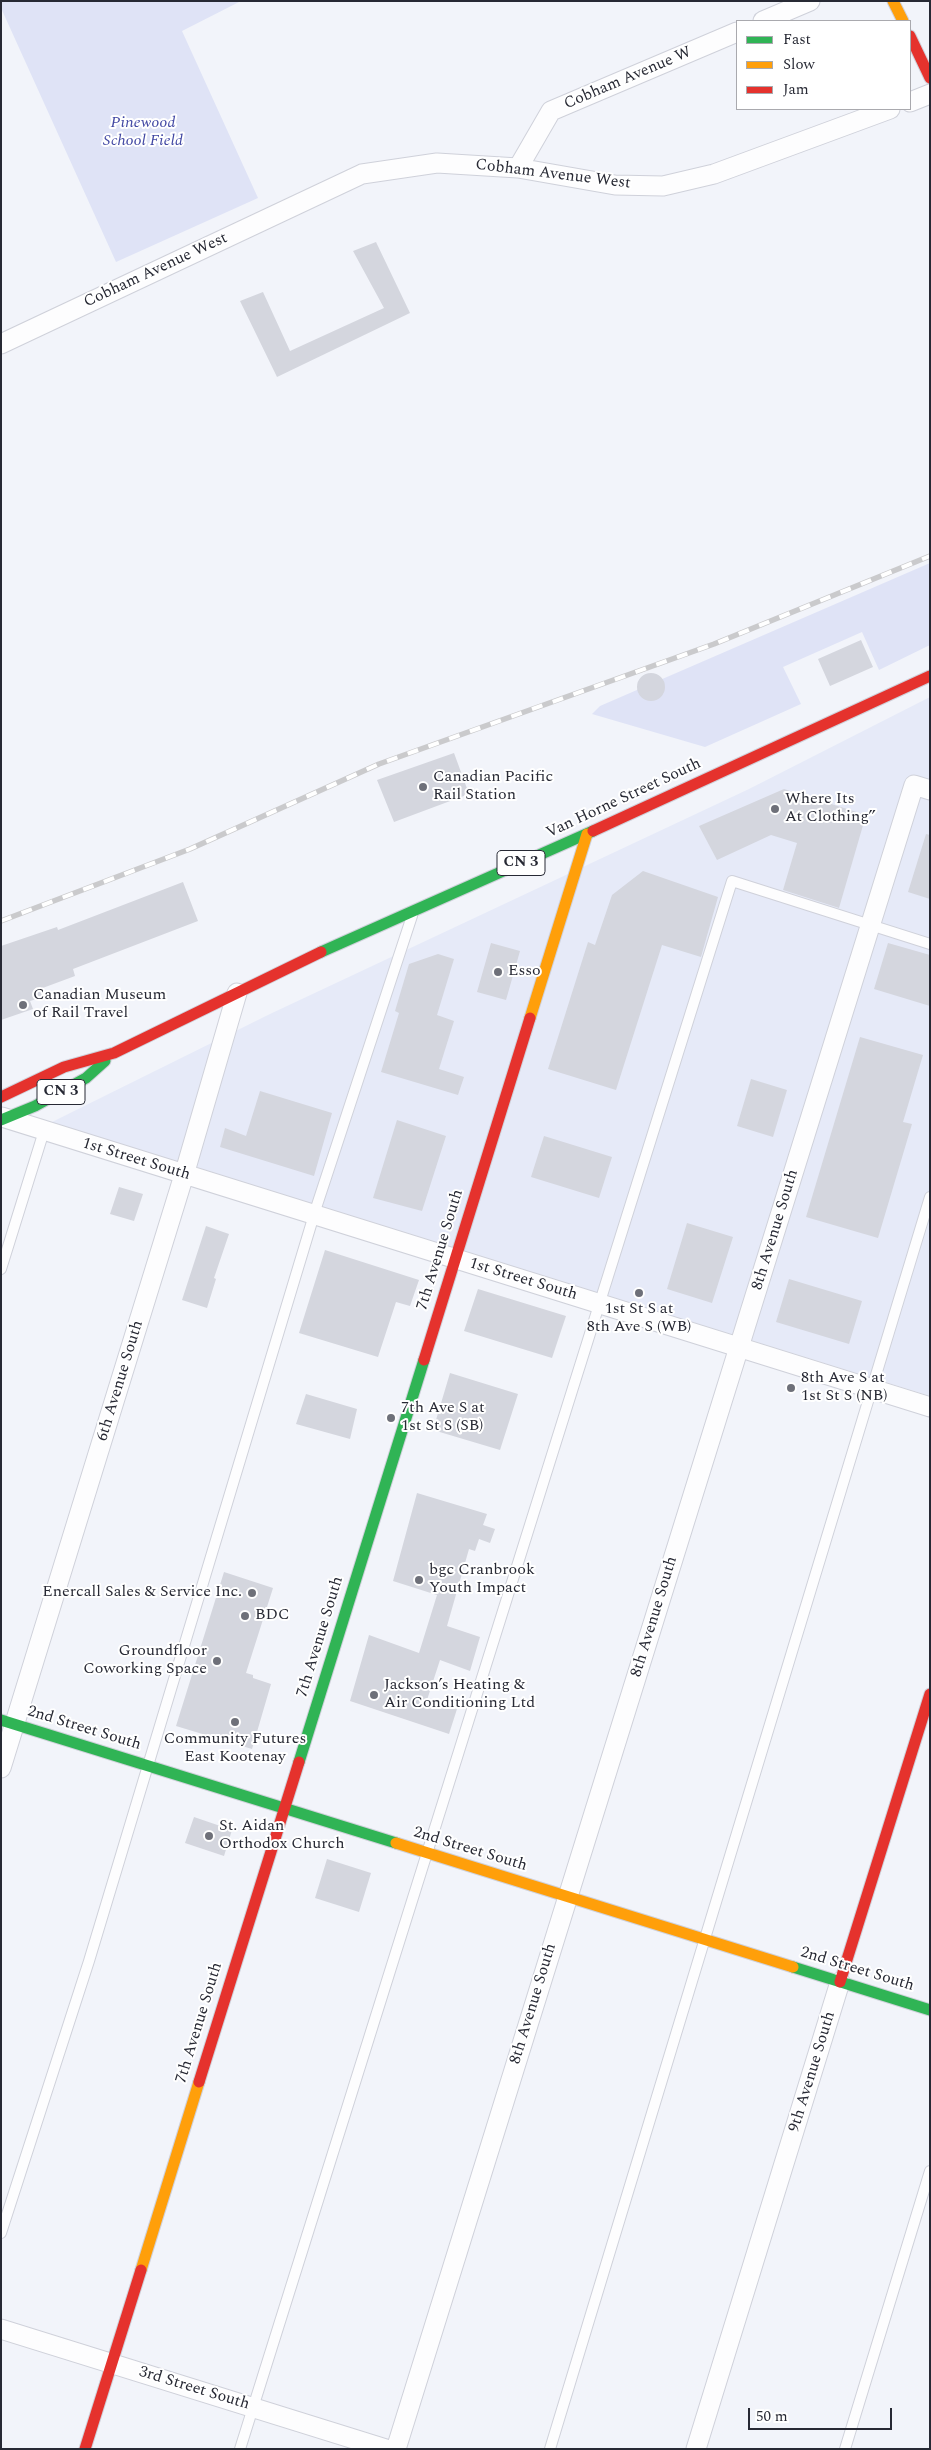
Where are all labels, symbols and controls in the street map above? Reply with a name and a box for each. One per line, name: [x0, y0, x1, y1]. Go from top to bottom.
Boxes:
legend: [736, 20, 911, 110]
text: Fast: [783, 28, 811, 51]
street label: Cobham Avenue W: [561, 44, 695, 114]
text: Slow: [783, 53, 815, 76]
text: Jam: [783, 78, 809, 101]
park label: Pinewood School Field: [103, 114, 183, 152]
street label: Cobham Avenue West: [474, 156, 632, 194]
street label: Cobham Avenue West: [81, 229, 231, 313]
street label: Van Horne Street South: [544, 755, 704, 843]
place label: Canadian Pacific Rail Station: [433, 768, 553, 806]
marker: Canadian Pacific Rail Station: [417, 781, 429, 793]
place label: Where Its At Clothing”: [785, 790, 876, 828]
marker: Where Its At Clothing”: [769, 803, 781, 815]
road number: CN 3: [497, 850, 545, 876]
place label: Esso: [508, 962, 541, 982]
marker: Esso: [492, 966, 504, 978]
place label: Canadian Museum of Rail Travel: [33, 986, 166, 1024]
marker: Canadian Museum of Rail Travel: [17, 999, 29, 1011]
road number: CN 3: [37, 1080, 85, 1104]
street label: 1st Street South: [80, 1134, 192, 1186]
street label: 8th Avenue South: [749, 1167, 803, 1293]
street label: 7th Avenue South: [414, 1187, 468, 1313]
street label: 1st Street South: [467, 1254, 579, 1306]
marker: 1st St S at 8th Ave S (WB): [633, 1287, 645, 1299]
place label: 1st St S at 8th Ave S (WB): [587, 1300, 691, 1338]
street label: 6th Avenue South: [94, 1318, 148, 1444]
place label: 8th Ave S at 1st St S (NB): [801, 1369, 887, 1407]
marker: 8th Ave S at 1st St S (NB): [785, 1382, 797, 1394]
place label: 7th Ave S at 1st St S (SB): [401, 1399, 485, 1437]
marker: 7th Ave S at 1st St S (SB): [385, 1412, 397, 1424]
street label: 8th Avenue South: [628, 1554, 682, 1680]
place label: bgc Cranbrook Youth Impact: [429, 1561, 535, 1599]
street label: 7th Avenue South: [294, 1574, 348, 1700]
marker: bgc Cranbrook Youth Impact: [413, 1574, 425, 1586]
place label: Enercall Sales & Service Inc.: [42, 1583, 242, 1603]
marker: Enercall Sales & Service Inc.: [246, 1587, 258, 1599]
place label: BDC: [255, 1606, 290, 1626]
marker: BDC: [239, 1610, 251, 1622]
place label: Groundfloor Coworking Space: [83, 1642, 207, 1680]
marker: Groundfloor Coworking Space: [211, 1655, 223, 1667]
place label: Jackson’s Heating & Air Conditioning Ltd: [384, 1676, 535, 1714]
marker: Jackson’s Heating & Air Conditioning Ltd: [368, 1689, 380, 1701]
street label: 2nd Street South: [25, 1703, 143, 1755]
marker: Community Futures East Kootenay: [229, 1716, 241, 1728]
place label: Community Futures East Kootenay: [164, 1730, 306, 1768]
place label: St. Aidan Orthodox Church: [219, 1817, 345, 1855]
street label: 2nd Street South: [411, 1824, 529, 1876]
marker: St. Aidan Orthodox Church: [203, 1830, 215, 1842]
street label: 8th Avenue South: [507, 1941, 561, 2067]
street label: 2nd Street South: [798, 1944, 916, 1996]
street label: 7th Avenue South: [173, 1960, 227, 2086]
street label: 9th Avenue South: [786, 2009, 840, 2135]
street label: 3rd Street South: [136, 2363, 252, 2415]
scale bar: [751, 2398, 895, 2430]
text: 50 m: [756, 2405, 788, 2428]

